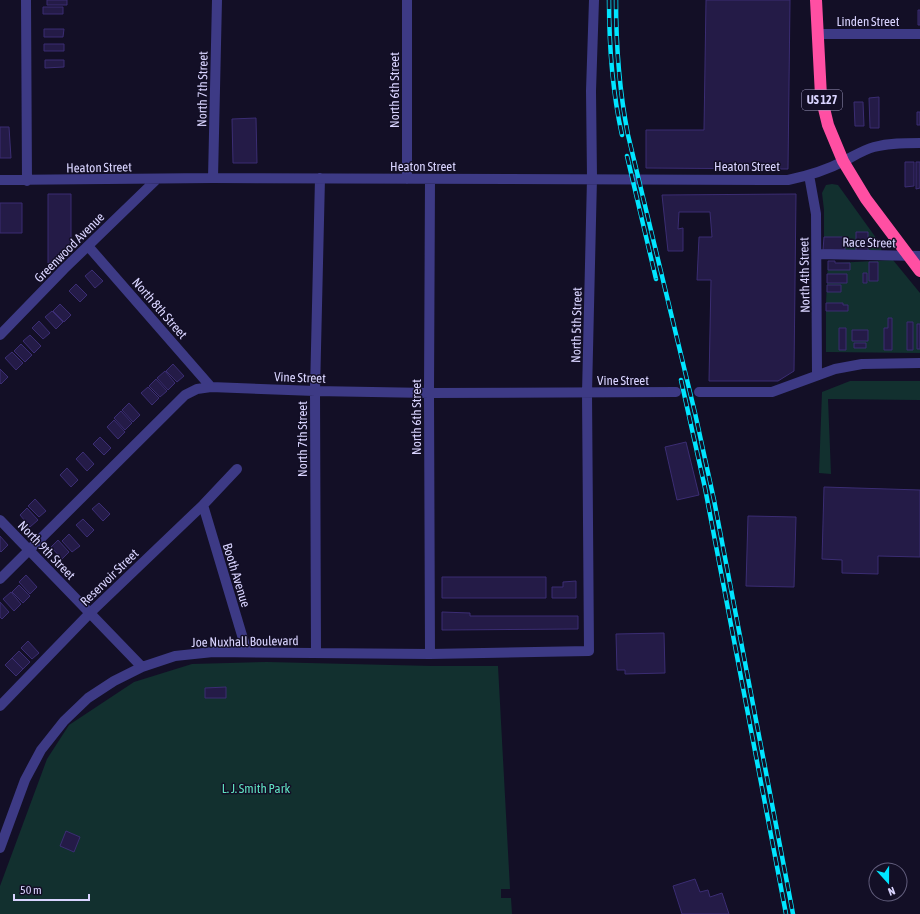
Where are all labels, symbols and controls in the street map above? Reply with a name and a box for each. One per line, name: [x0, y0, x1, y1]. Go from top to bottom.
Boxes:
street label: Linden Street: [837, 14, 900, 29]
street label: North 7th Street: [194, 51, 211, 127]
street label: North 6th Street: [387, 52, 402, 128]
road number: US 127: [802, 90, 842, 110]
street label: Heaton Street: [66, 159, 132, 176]
street label: Heaton Street: [390, 159, 456, 174]
street label: Heaton Street: [714, 159, 780, 174]
street label: Greenwood Avenue: [31, 209, 107, 285]
street label: Race Street: [842, 235, 896, 250]
street label: North 4th Street: [796, 237, 813, 313]
street label: North 8th Street: [129, 275, 190, 342]
street label: North 5th Street: [568, 287, 585, 363]
street label: Vine Street: [274, 369, 326, 386]
street label: Vine Street: [597, 373, 649, 388]
street label: North 6th Street: [409, 379, 424, 455]
street label: North 7th Street: [295, 401, 310, 477]
street label: North 9th Street: [15, 518, 79, 583]
street label: Booth Avenue: [220, 541, 253, 609]
street label: Reservoir Street: [77, 546, 142, 609]
street label: Joe Nuxhall Boulevard: [191, 633, 299, 650]
park label: L. J. Smith Park: [222, 781, 291, 796]
north arrow: [868, 862, 908, 902]
scale bar: [14, 876, 89, 902]
text: 50 m: [20, 883, 42, 897]
text: N: [886, 885, 897, 898]

